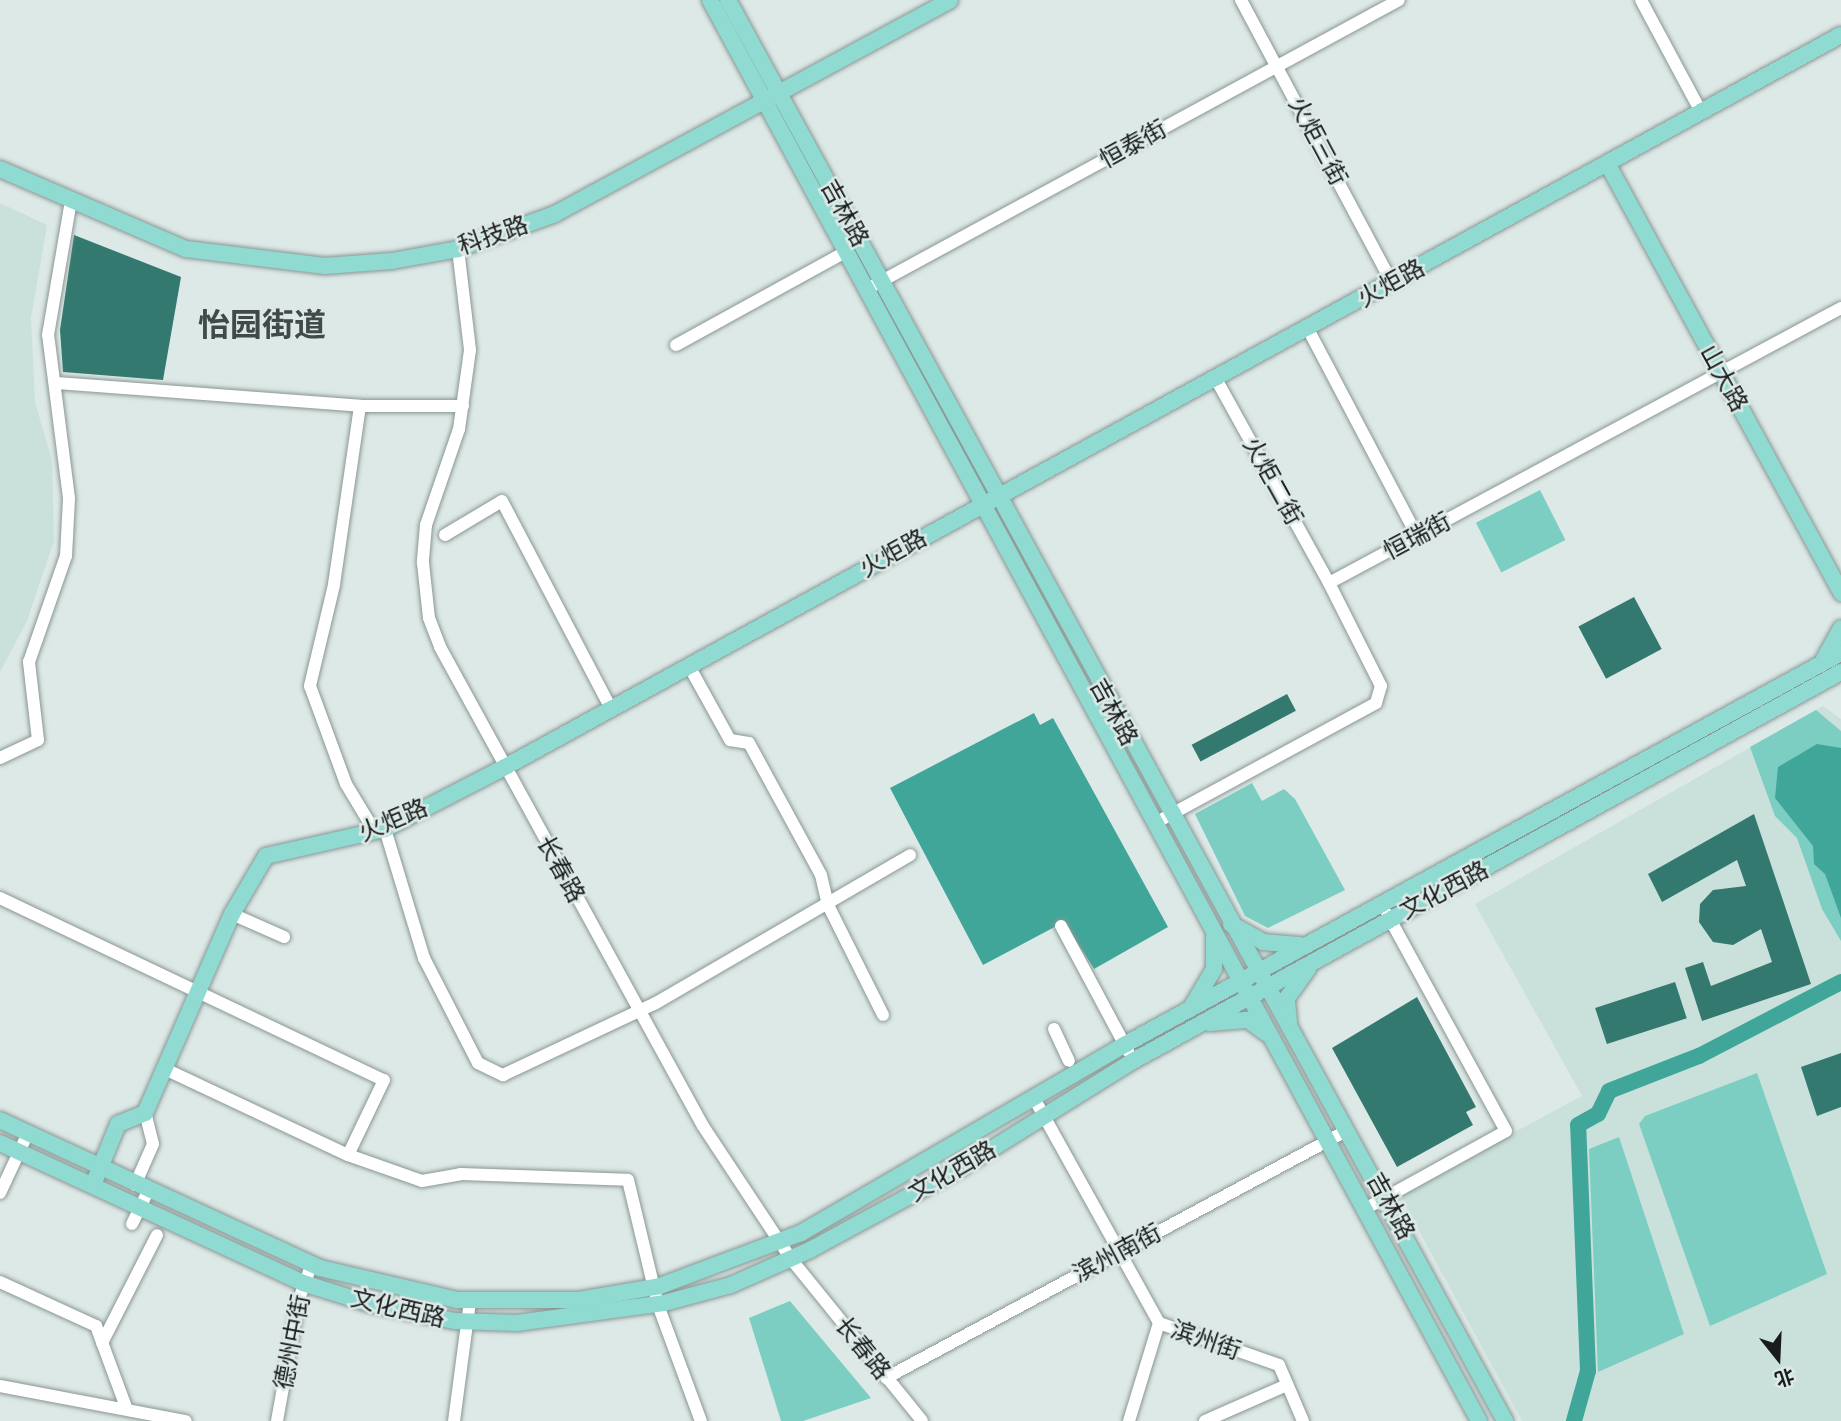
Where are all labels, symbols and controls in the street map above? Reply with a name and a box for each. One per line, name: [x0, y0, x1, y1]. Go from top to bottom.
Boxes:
street label: 火炬三街: [1283, 92, 1353, 190]
street label: 恒泰街: [1095, 114, 1171, 174]
street label: 吉林路: [815, 175, 875, 251]
street label: 科技路: [454, 210, 532, 260]
street label: 火炬路: [1353, 253, 1429, 313]
district label: 怡园街道: [198, 306, 326, 344]
street label: 山大路: [1694, 340, 1754, 416]
street label: 火炬二街: [1237, 432, 1309, 530]
street label: 恒瑞街: [1378, 506, 1456, 566]
street label: 火炬路: [855, 523, 931, 583]
street label: 吉林路: [1084, 674, 1144, 750]
street label: 火炬路: [354, 793, 432, 847]
street label: 长春路: [531, 831, 591, 907]
street label: 文化西路: [1395, 855, 1493, 925]
street label: 文化西路: [903, 1135, 1001, 1207]
street label: 吉林路: [1361, 1168, 1421, 1244]
street label: 滨州南街: [1068, 1218, 1166, 1288]
street label: 文化西路: [348, 1283, 448, 1333]
street label: 德州中街: [269, 1292, 315, 1392]
street label: 长春路: [829, 1311, 897, 1385]
street label: 滨州街: [1167, 1315, 1245, 1365]
north arrow: [1743, 1323, 1813, 1393]
text: 北: [1772, 1365, 1797, 1391]

